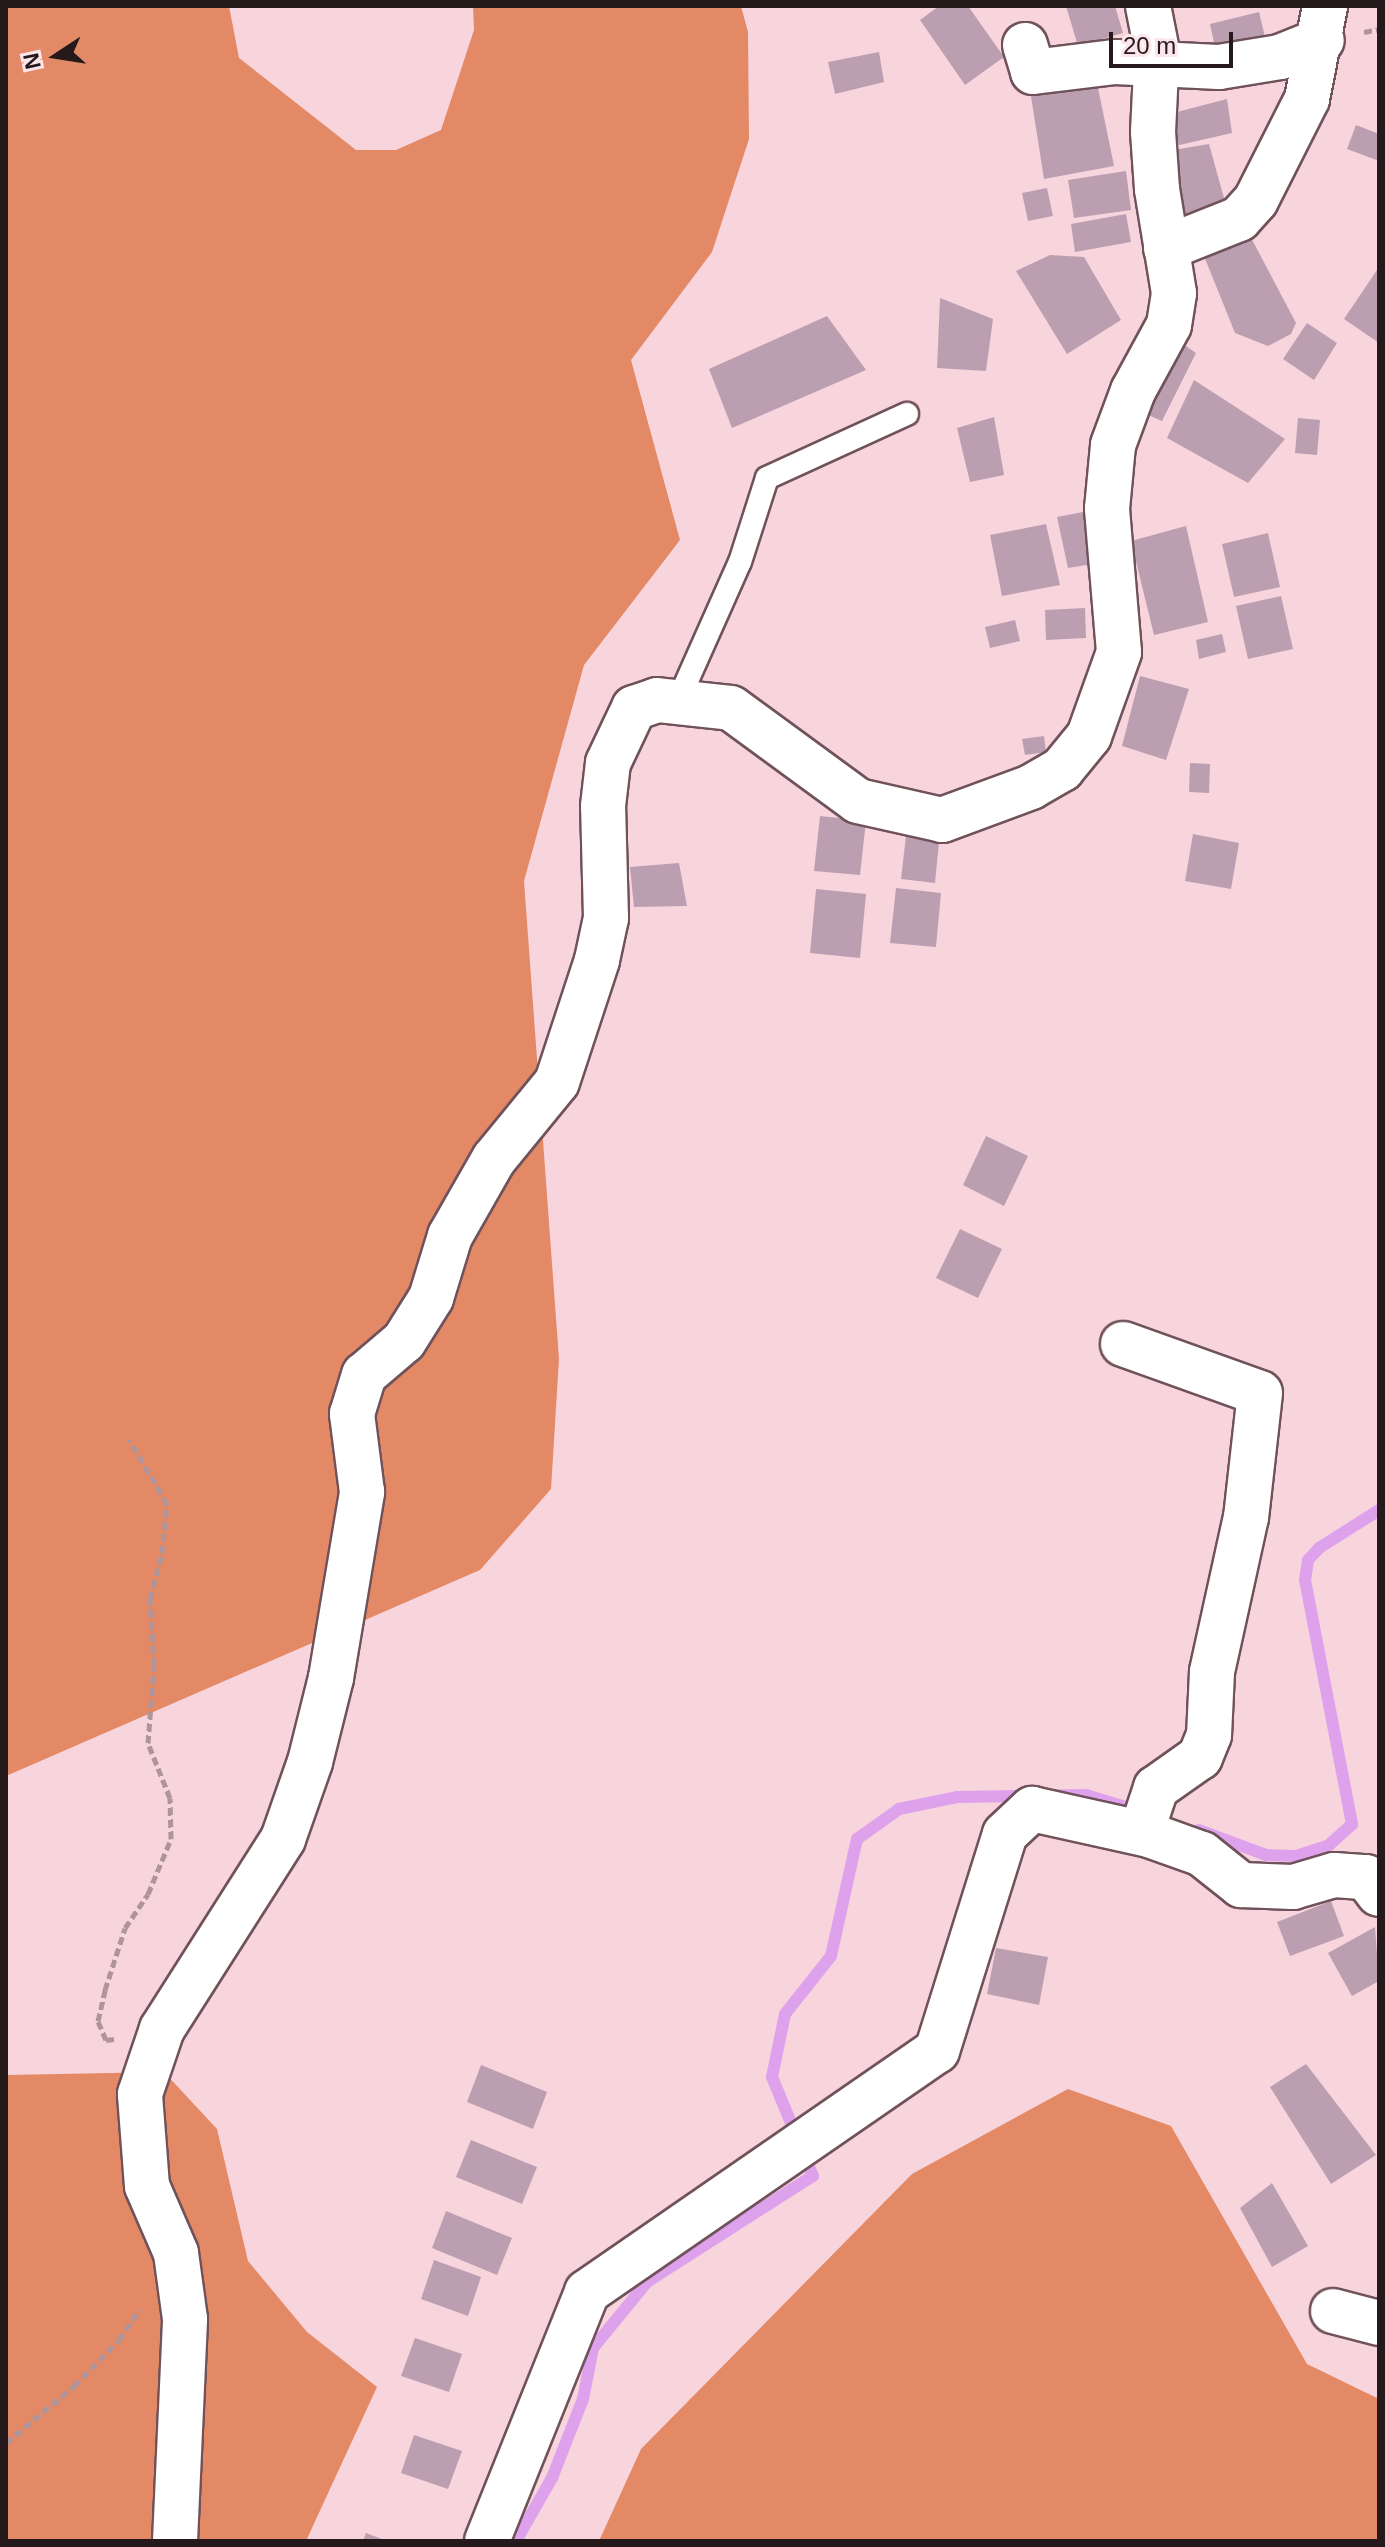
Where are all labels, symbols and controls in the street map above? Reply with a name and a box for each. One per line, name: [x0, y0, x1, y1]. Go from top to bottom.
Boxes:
north arrow: [16, 16, 96, 96]
scale bar: [1113, 16, 1237, 66]
text: 20 m: [1123, 32, 1176, 59]
text: N: [18, 51, 46, 71]

